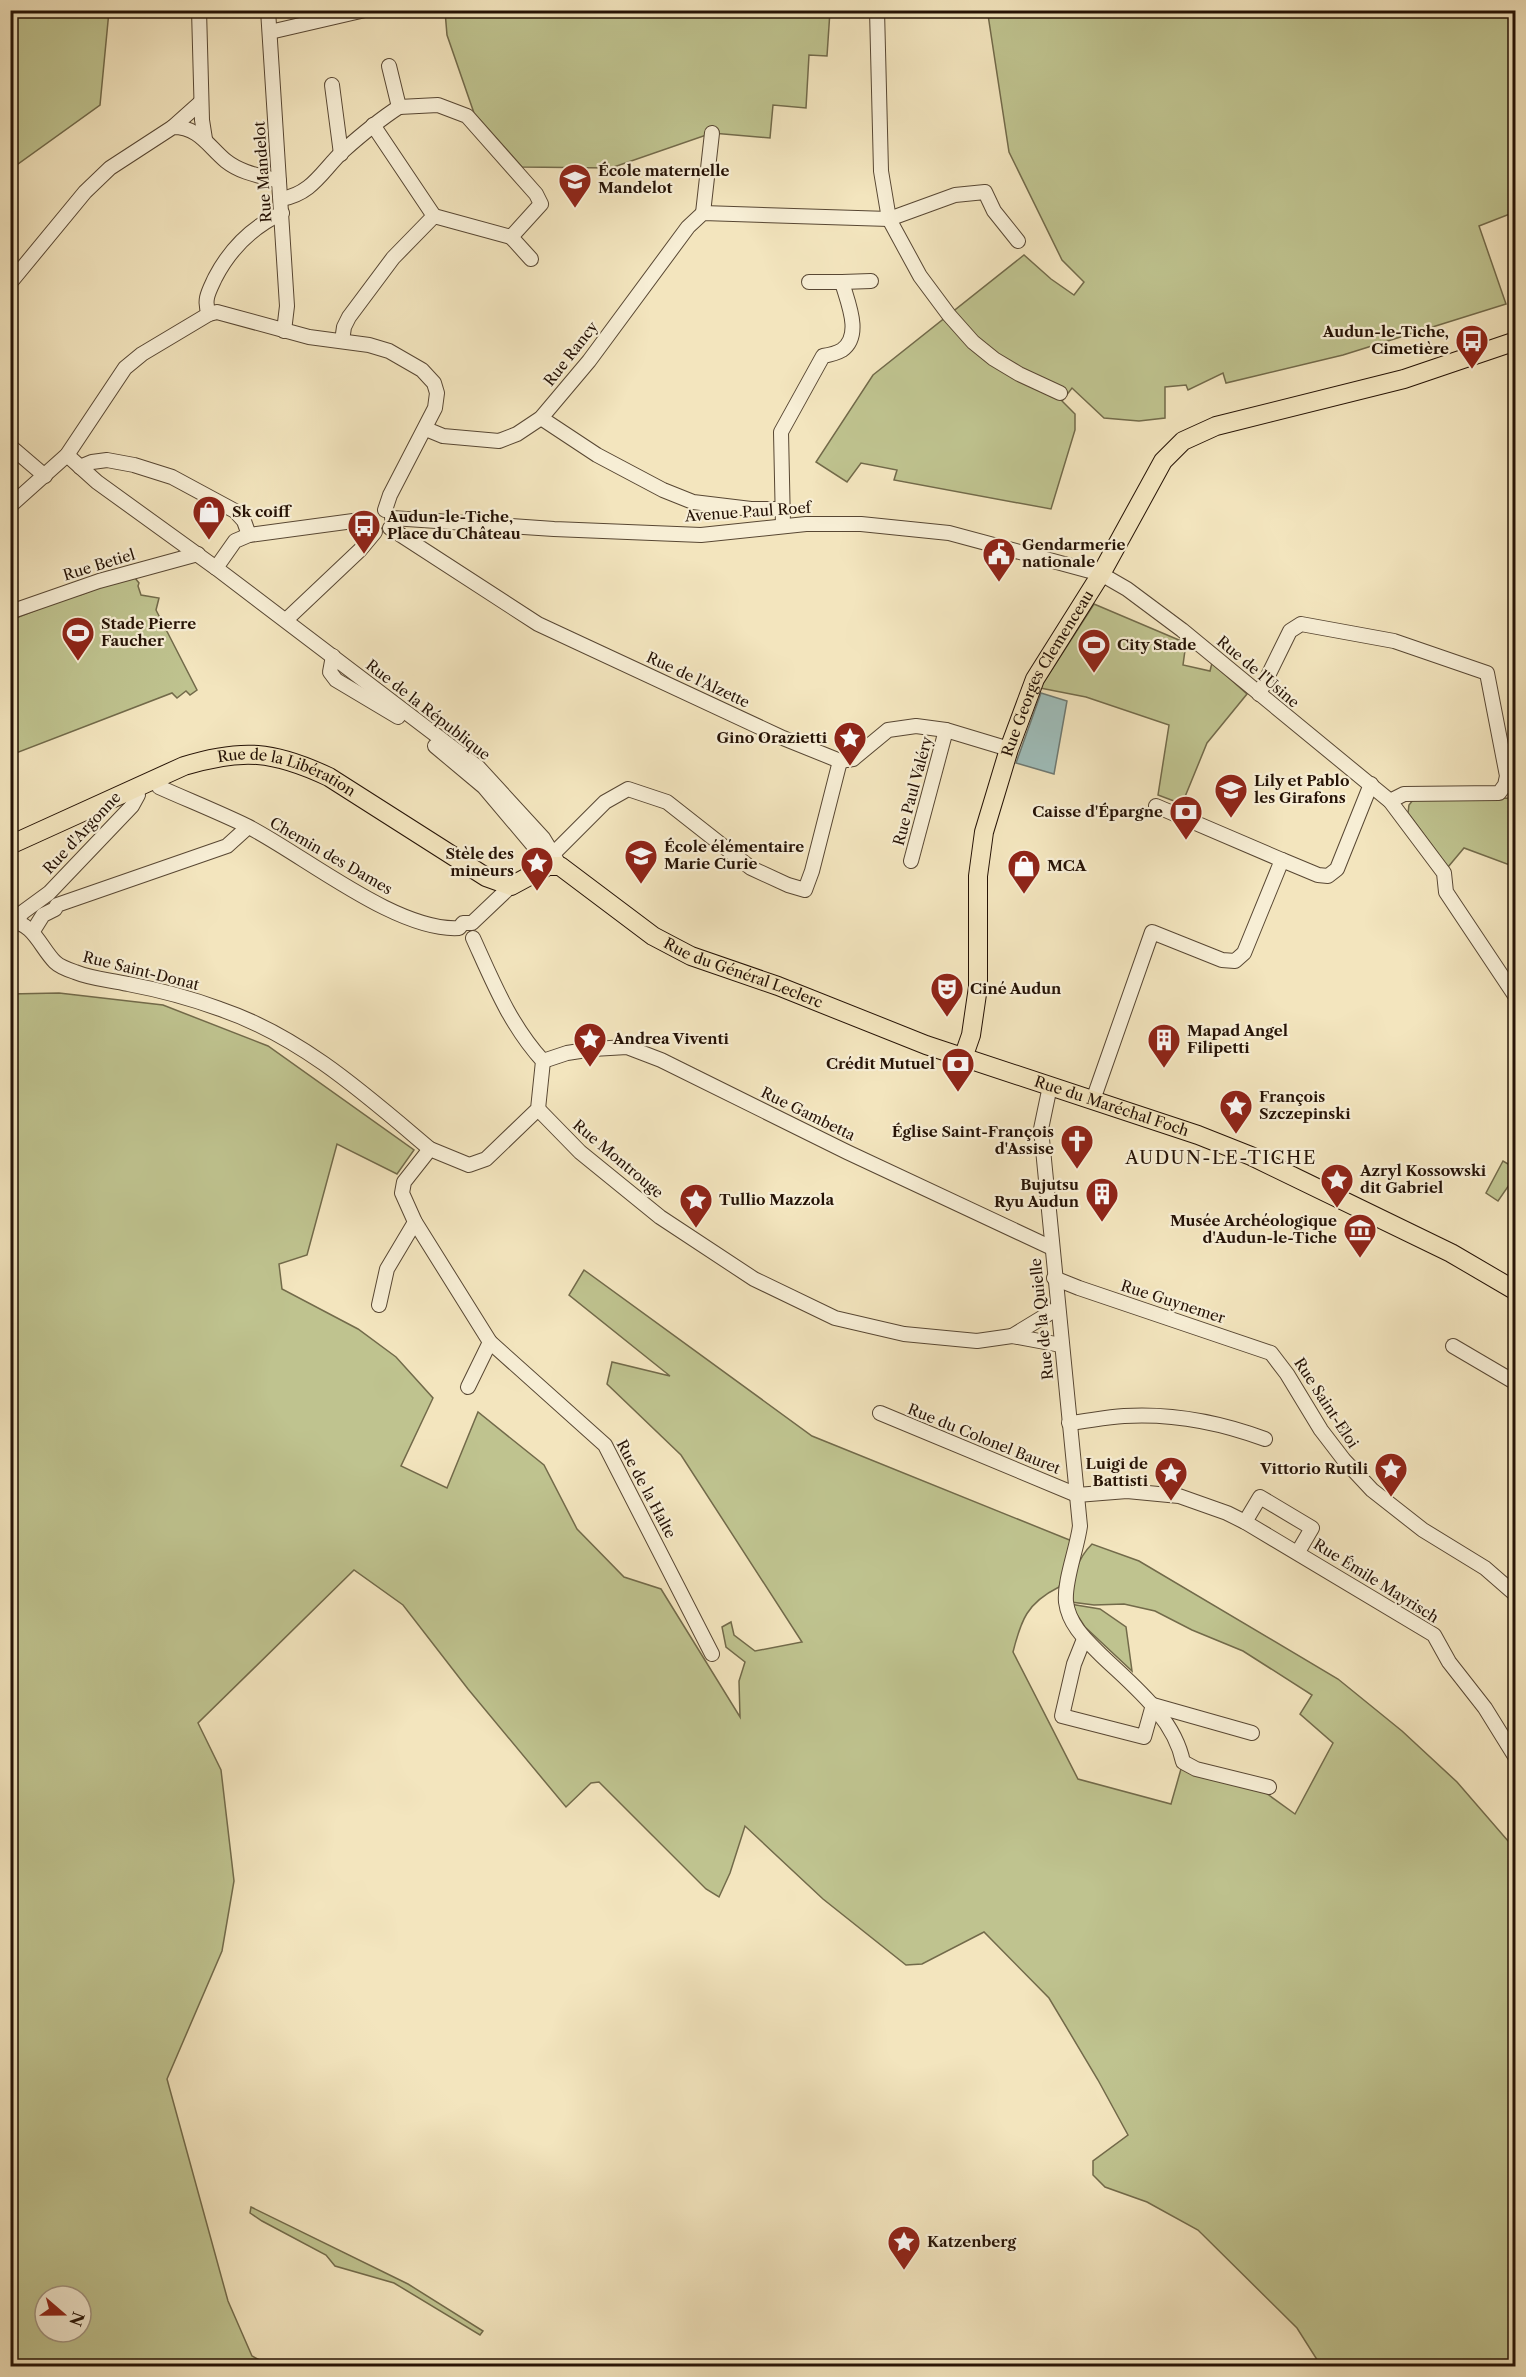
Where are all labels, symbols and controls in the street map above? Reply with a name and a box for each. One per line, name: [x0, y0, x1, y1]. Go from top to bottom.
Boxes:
street label: Rue Mandelot: [249, 120, 276, 223]
place label: École maternelle Mandelot: [598, 161, 729, 197]
school or university icon: École maternelle Mandelot: [557, 162, 593, 209]
street label: Rue Rancy: [539, 317, 602, 390]
place label: Audun-le-Tiche, Cimetière: [1322, 322, 1449, 358]
bus stop icon: Audun-le-Tiche, Cimetière: [1454, 323, 1490, 370]
shop icon: Sk coiff: [191, 494, 227, 541]
street label: Avenue Paul Roef: [683, 498, 813, 525]
place label: Sk coiff: [232, 502, 292, 521]
place label: Audun-le-Tiche, Place du Château: [386, 507, 521, 543]
bus stop icon: Audun-le-Tiche, Place du Château: [346, 508, 382, 555]
place label: Gendarmerie nationale: [1022, 535, 1126, 571]
public building icon: Gendarmerie nationale: [981, 536, 1017, 583]
street label: Rue Betiel: [61, 544, 138, 584]
street label: Rue Georges Clemenceau: [997, 587, 1097, 759]
place label: Stade Pierre Faucher: [101, 614, 196, 650]
sports icon: Stade Pierre Faucher: [60, 615, 96, 662]
sports icon: City Stade: [1076, 627, 1112, 674]
street label: Rue de l'Usine: [1213, 632, 1303, 712]
place label: City Stade: [1117, 635, 1196, 654]
street label: Rue de l'Alzette: [644, 647, 753, 712]
street label: Rue de la République: [362, 655, 494, 764]
place icon: Gino Orazietti: [832, 720, 868, 767]
place label: Gino Orazietti: [716, 728, 828, 747]
street label: Rue Paul Valéry: [889, 734, 936, 848]
street label: Rue de la Libération: [216, 745, 360, 801]
place label: Lily et Pablo les Girafons: [1254, 771, 1349, 807]
school or university icon: Lily et Pablo les Girafons: [1213, 772, 1249, 819]
street label: Rue d'Argonne: [39, 788, 125, 878]
bank icon: Caisse d'Épargne: [1168, 794, 1204, 841]
place label: Caisse d'Épargne: [1032, 802, 1163, 821]
street label: Chemin des Dames: [267, 813, 396, 898]
place label: École élémentaire Marie Curie: [664, 837, 804, 873]
school or university icon: École élémentaire Marie Curie: [623, 838, 659, 885]
place label: Stèle des mineurs: [445, 844, 514, 880]
place icon: Stèle des mineurs: [519, 845, 555, 892]
shop icon: MCA: [1006, 848, 1042, 895]
place label: MCA: [1047, 856, 1087, 875]
street label: Rue du Général Leclerc: [661, 933, 826, 1012]
street label: Rue Saint-Donat: [81, 947, 202, 994]
theatre icon: Ciné Audun: [929, 971, 965, 1018]
place label: Ciné Audun: [970, 979, 1062, 998]
place icon: Andrea Viventi: [572, 1021, 608, 1068]
place label: Mapad Angel Filipetti: [1187, 1021, 1288, 1057]
building icon: Mapad Angel Filipetti: [1146, 1022, 1182, 1069]
place label: Andrea Viventi: [612, 1029, 729, 1048]
bank icon: Crédit Mutuel: [940, 1046, 976, 1093]
place label: Crédit Mutuel: [826, 1054, 935, 1073]
street label: Rue du Maréchal Foch: [1032, 1072, 1192, 1141]
street label: Rue Gambetta: [758, 1083, 859, 1145]
place label: François Szczepinski: [1259, 1087, 1351, 1123]
place icon: François Szczepinski: [1218, 1088, 1254, 1135]
street label: Rue Montrouge: [569, 1115, 667, 1202]
place label: Église Saint-François d'Assise: [892, 1122, 1054, 1158]
church icon: Église Saint-François d'Assise: [1059, 1123, 1095, 1170]
district label: AUDUN-LE-TICHE: [1124, 1147, 1317, 1169]
place label: Azryl Kossowski dit Gabriel: [1359, 1161, 1487, 1197]
place icon: Azryl Kossowski dit Gabriel: [1319, 1162, 1355, 1209]
place label: Bujutsu Ryu Audun: [994, 1175, 1080, 1211]
building icon: Bujutsu Ryu Audun: [1084, 1176, 1120, 1223]
place icon: Tullio Mazzola: [678, 1182, 714, 1229]
place label: Tullio Mazzola: [719, 1190, 835, 1209]
place label: Musée Archéologique d'Audun-le-Tiche: [1170, 1211, 1337, 1247]
museum icon: Musée Archéologique d'Audun-le-Tiche: [1342, 1212, 1378, 1259]
street label: Rue de la Quielle: [1026, 1257, 1057, 1381]
street label: Rue Guynemer: [1119, 1276, 1228, 1328]
street label: Rue Saint-Eloi: [1290, 1354, 1363, 1452]
street label: Rue du Colonel Bauret: [905, 1399, 1064, 1478]
street label: Rue de la Halte: [612, 1436, 680, 1541]
place icon: Vittorio Rutili: [1373, 1451, 1409, 1498]
place label: Luigi de Battisti: [1086, 1454, 1149, 1490]
place icon: Luigi de Battisti: [1153, 1455, 1189, 1502]
place label: Vittorio Rutili: [1259, 1459, 1369, 1478]
street label: Rue Émile Mayrisch: [1310, 1534, 1443, 1627]
place icon: Katzenberg: [886, 2224, 922, 2271]
place label: Katzenberg: [927, 2232, 1016, 2251]
north arrow: [33, 2284, 93, 2344]
text: N: [65, 2309, 89, 2329]

